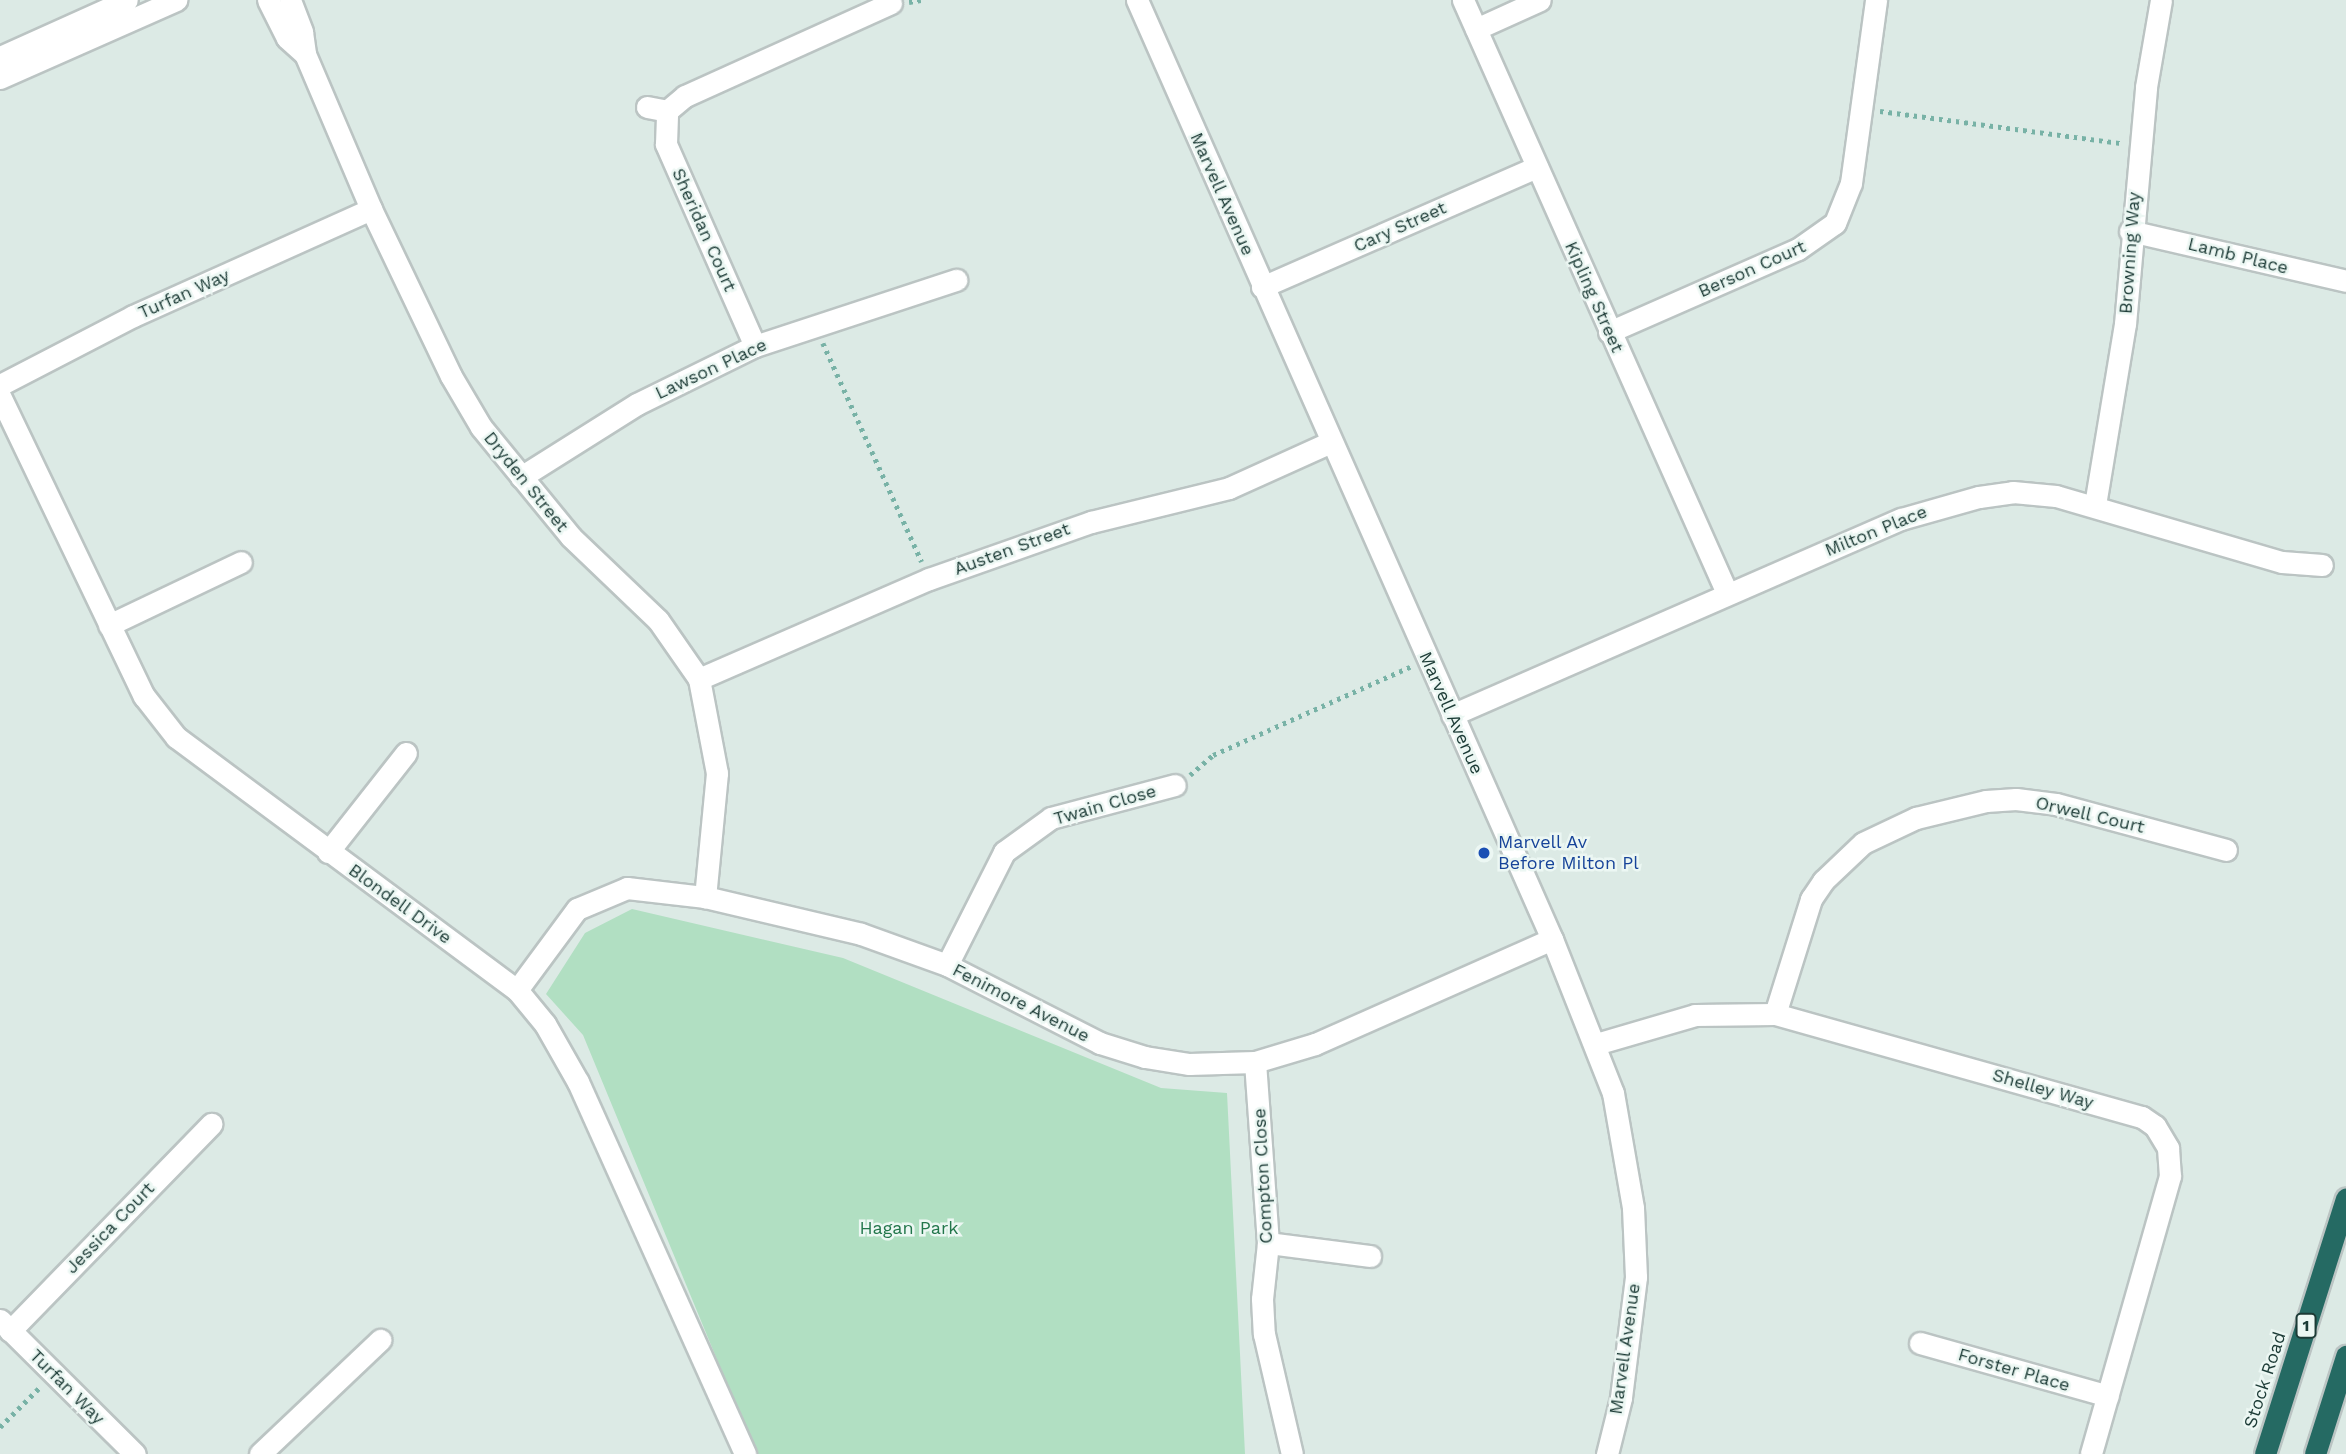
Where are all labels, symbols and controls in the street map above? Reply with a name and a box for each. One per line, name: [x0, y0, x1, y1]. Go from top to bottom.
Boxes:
street label: Marvell Avenue: [1185, 129, 1259, 259]
street label: Sheridan Court: [667, 165, 741, 295]
street label: Browning Way: [2115, 191, 2145, 315]
street label: Cary Street: [1350, 197, 1450, 257]
street label: Lamb Place: [2186, 233, 2290, 279]
street label: Berson Court: [1695, 236, 1809, 302]
street label: Kipling Street: [1560, 238, 1628, 356]
street label: Turfan Way: [135, 264, 233, 324]
street label: Lawson Place: [652, 334, 770, 404]
street label: Dryden Street: [479, 428, 573, 536]
street label: Milton Place: [1822, 501, 1930, 561]
street label: Austen Street: [951, 518, 1073, 580]
street label: Marvell Avenue: [1414, 648, 1488, 778]
street label: Twain Close: [1051, 780, 1159, 830]
street label: Orwell Court: [2033, 792, 2147, 838]
place label: Marvell Av Before Milton Pl: [1498, 832, 1639, 874]
marker: Marvell Av Before Milton Pl: [1476, 845, 1492, 861]
street label: Blondell Drive: [344, 859, 456, 949]
street label: Fenimore Avenue: [949, 959, 1093, 1047]
street label: Shelley Way: [1990, 1064, 2096, 1114]
street label: Compton Close: [1249, 1108, 1277, 1244]
street label: Jessica Court: [61, 1178, 159, 1278]
park label: Hagan Park: [859, 1217, 959, 1239]
street label: Marvell Avenue: [1605, 1281, 1645, 1417]
road number: 1: [2296, 1314, 2316, 1338]
street label: Stock Road: [2239, 1329, 2291, 1431]
street label: Forster Place: [1955, 1344, 2073, 1396]
street label: Turfan Way: [25, 1345, 109, 1429]

